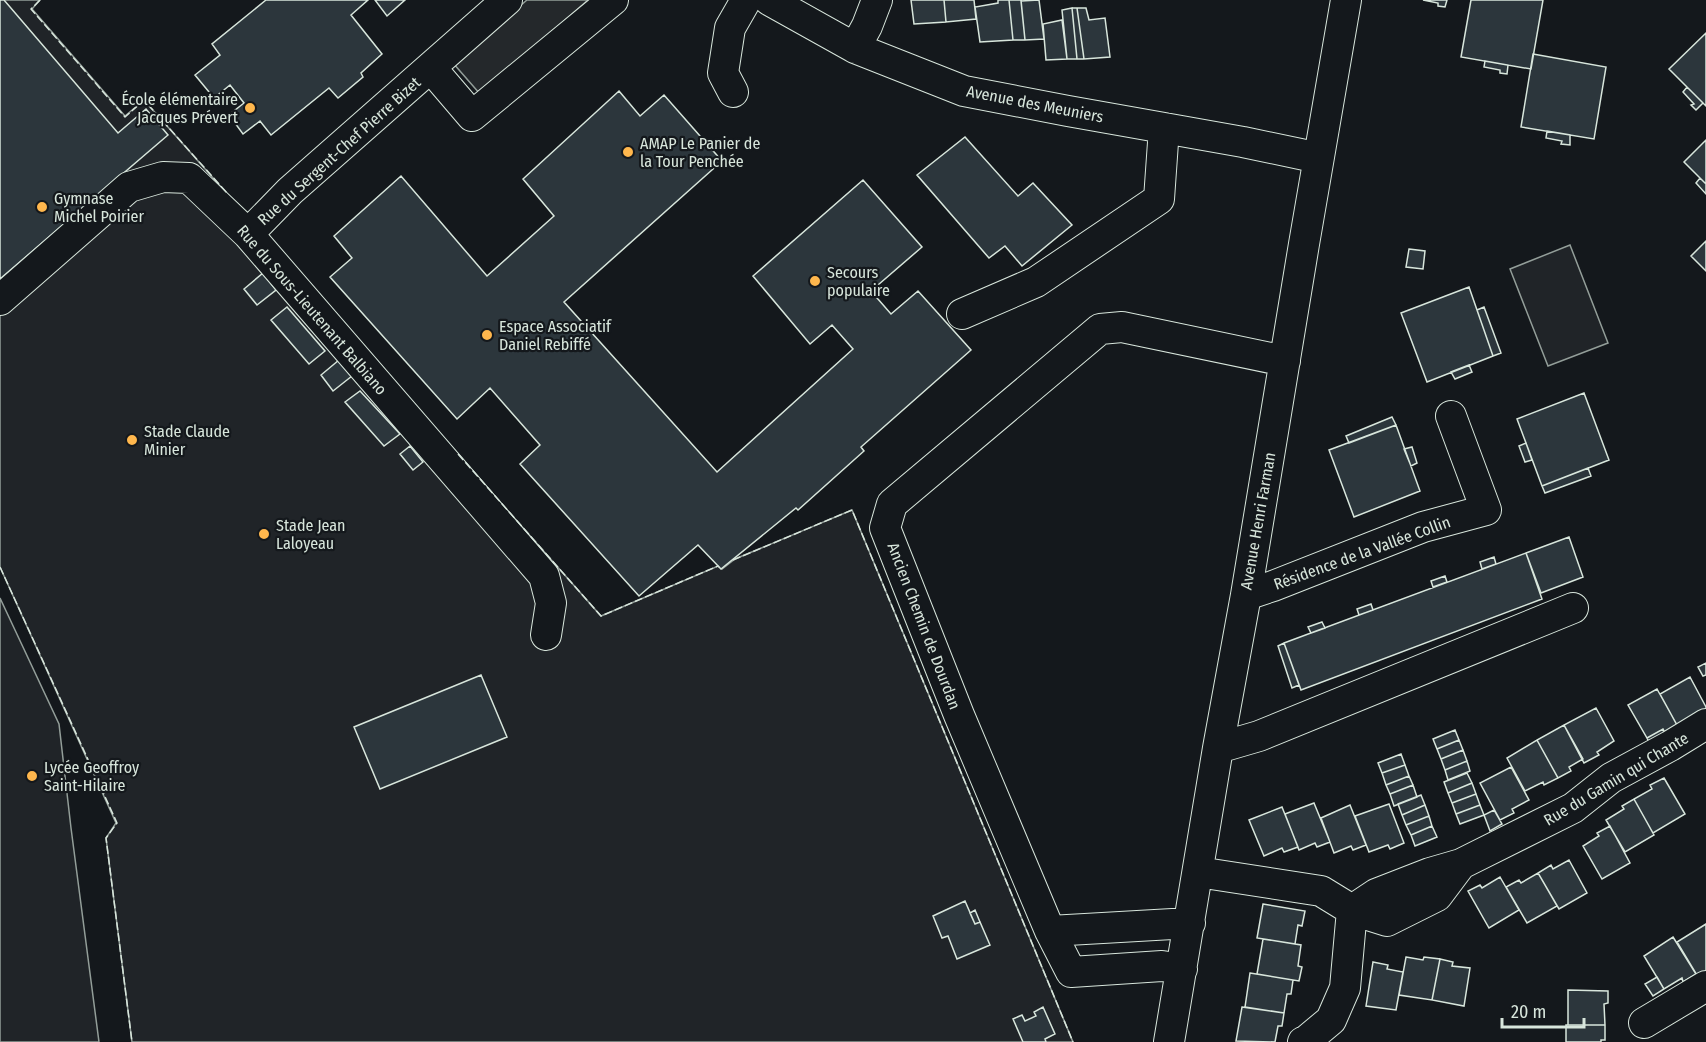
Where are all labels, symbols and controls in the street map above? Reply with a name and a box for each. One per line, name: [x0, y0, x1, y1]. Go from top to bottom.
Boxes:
street label: Rue du Sergent-Chef Pierre Bizet: [254, 72, 425, 229]
street label: Avenue des Meuniers: [965, 81, 1105, 127]
place label: École élémentaire Jacques Prévert: [121, 90, 239, 127]
marker: École élémentaire Jacques Prévert: [243, 101, 257, 115]
place label: AMAP Le Panier de la Tour Penchée: [640, 134, 760, 171]
marker: AMAP Le Panier de la Tour Penchée: [621, 145, 635, 159]
place label: Gymnase Michel Poirier: [54, 189, 144, 226]
marker: Gymnase Michel Poirier: [35, 200, 49, 214]
street label: Rue du Sous-Lieutenant Balbiano: [233, 221, 391, 399]
place label: Secours populaire: [827, 263, 890, 300]
marker: Secours populaire: [808, 274, 822, 288]
place label: Espace Associatif Daniel Rebiffé: [499, 317, 612, 354]
marker: Espace Associatif Daniel Rebiffé: [480, 328, 494, 342]
place label: Stade Claude Minier: [144, 422, 230, 459]
marker: Stade Claude Minier: [125, 433, 139, 447]
street label: Avenue Henri Farman: [1237, 451, 1279, 591]
street label: Résidence de la Vallée Collin: [1271, 512, 1453, 594]
place label: Stade Jean Laloyeau: [276, 516, 346, 553]
marker: Stade Jean Laloyeau: [257, 527, 271, 541]
street label: Ancien Chemin de Dourdan: [883, 540, 965, 712]
street label: Rue du Gamin qui Chante: [1540, 728, 1692, 830]
place label: Lycée Geoffroy Saint-Hilaire: [44, 758, 140, 795]
marker: Lycée Geoffroy Saint-Hilaire: [25, 769, 39, 783]
scale bar: [1502, 991, 1584, 1029]
text: 20 m: [1511, 1001, 1546, 1023]

